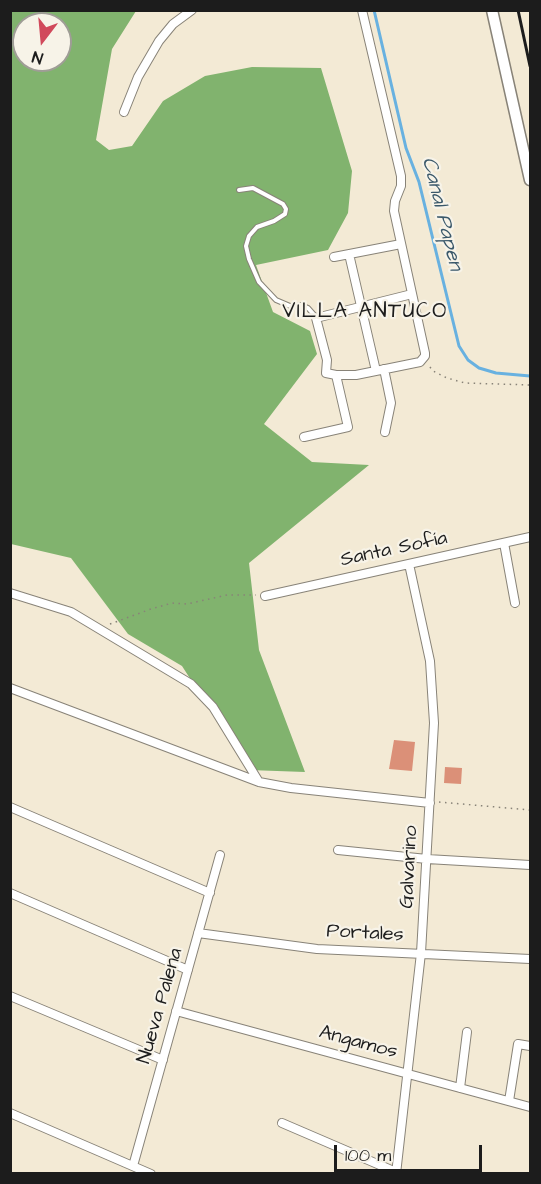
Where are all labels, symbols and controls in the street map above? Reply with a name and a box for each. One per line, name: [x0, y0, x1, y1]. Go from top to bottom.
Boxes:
north arrow: [12, 12, 72, 72]
text: N: [30, 45, 45, 69]
water label: Canal Papen: [415, 155, 467, 273]
district label: VILLA ANTUCO: [282, 300, 448, 326]
street label: Santa Sofía: [338, 527, 450, 573]
street label: Galvarino: [396, 825, 424, 909]
street label: Portales: [326, 920, 404, 948]
street label: Nueva Palena: [133, 945, 189, 1067]
street label: Angamos: [316, 1021, 400, 1065]
scale bar: [337, 1133, 486, 1171]
text: 100 m: [345, 1143, 391, 1168]

